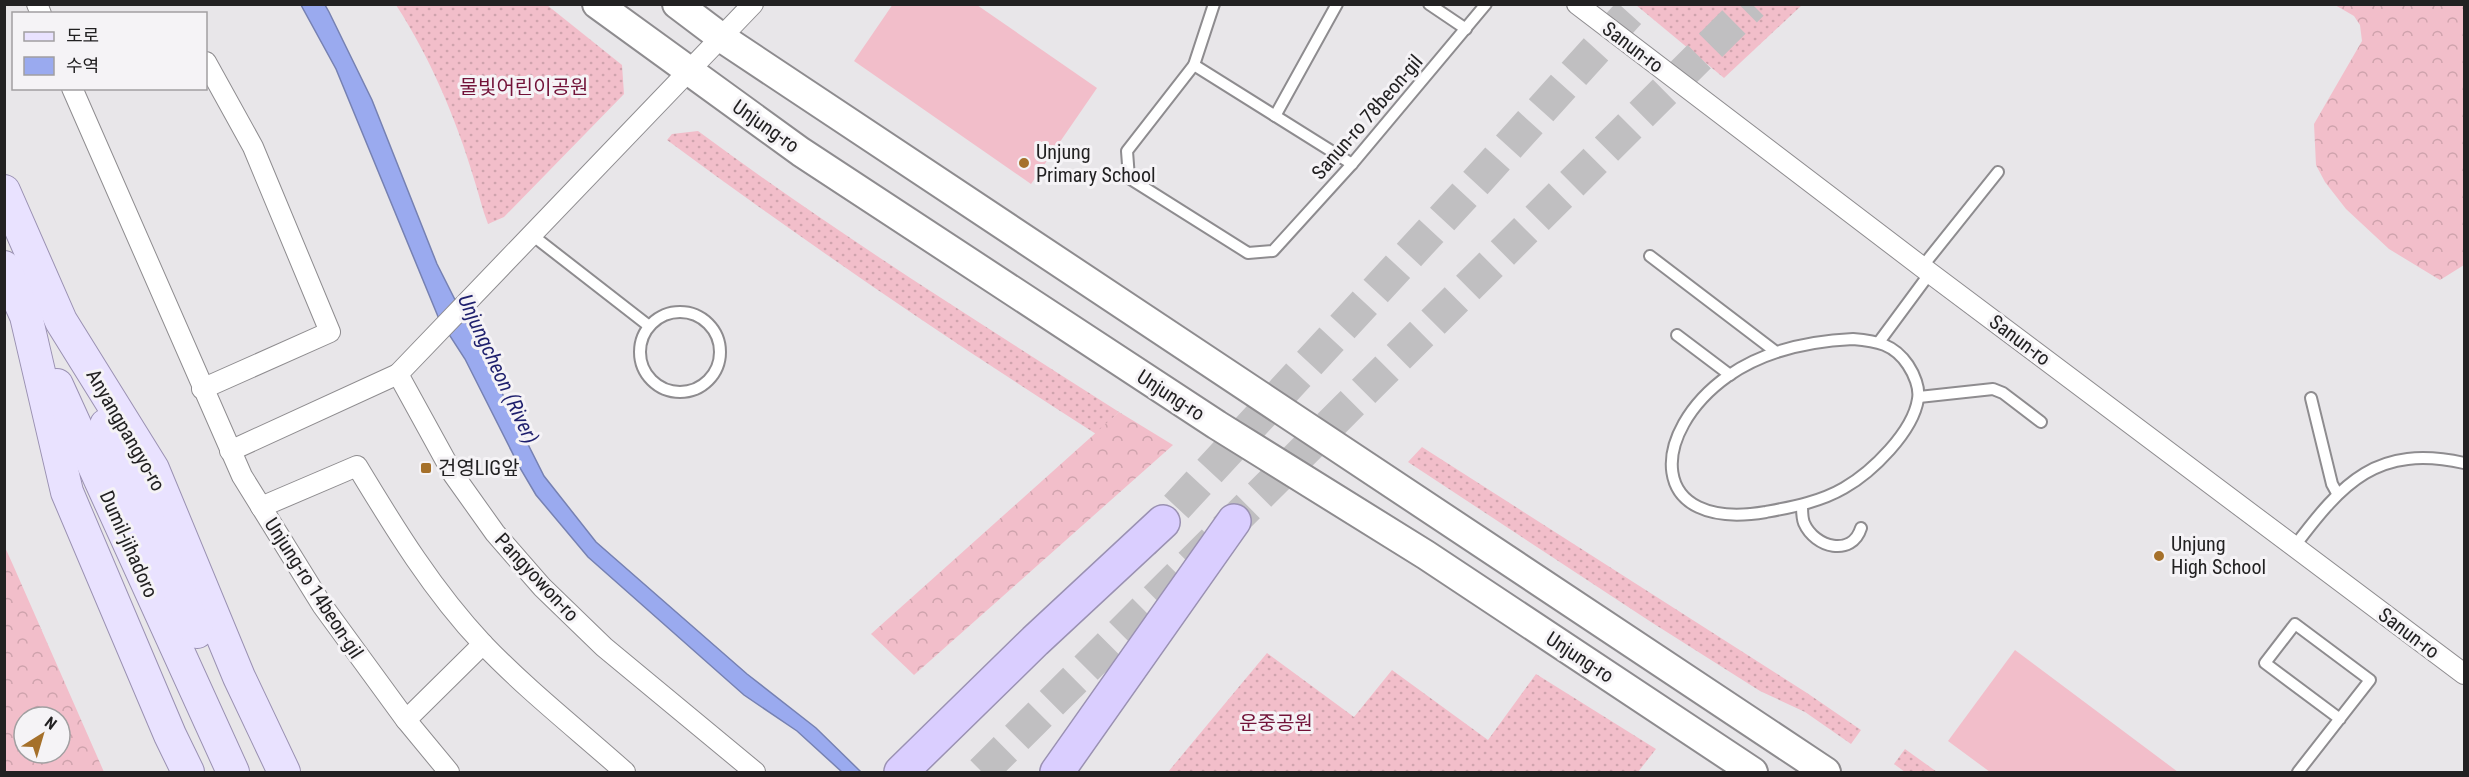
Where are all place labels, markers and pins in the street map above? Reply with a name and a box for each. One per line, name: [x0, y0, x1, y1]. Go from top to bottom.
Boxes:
place label: Unjung Primary School: [1036, 140, 1156, 187]
marker: Unjung Primary School: [1017, 156, 1031, 170]
place label: 건영LIG앞: [438, 456, 520, 480]
marker: 건영LIG앞: [419, 461, 433, 475]
place label: Unjung High School: [2171, 532, 2266, 579]
marker: Unjung High School: [2152, 549, 2166, 563]

